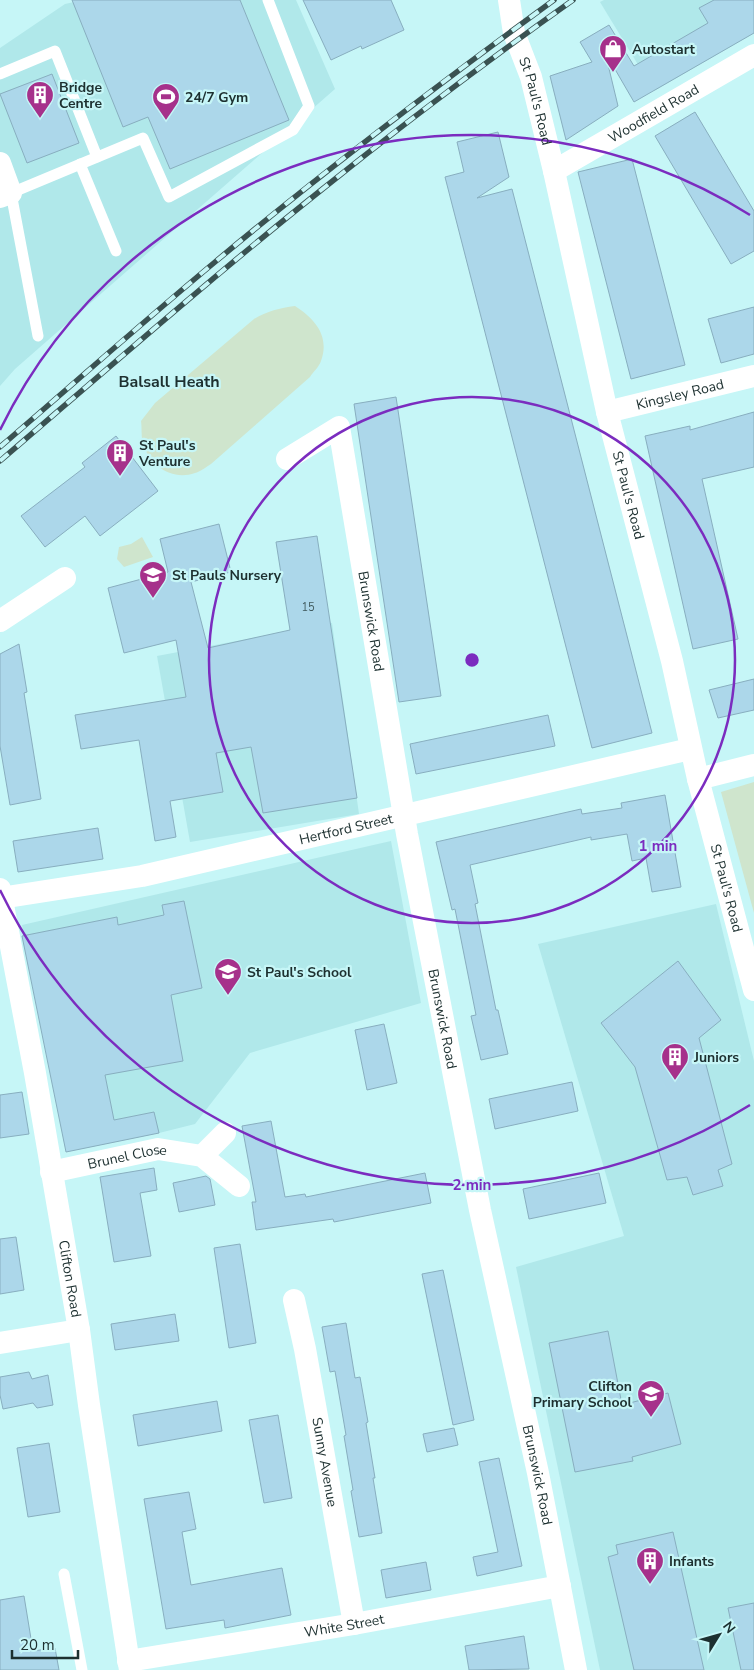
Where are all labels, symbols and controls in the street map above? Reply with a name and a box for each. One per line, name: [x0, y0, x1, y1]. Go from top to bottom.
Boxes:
shop icon: Autostart: [598, 34, 628, 73]
place label: Autostart: [632, 40, 696, 59]
street label: St Paul's Road: [514, 54, 556, 147]
place label: Bridge Centre: [59, 78, 103, 113]
building icon: Bridge Centre: [25, 80, 55, 119]
street label: Woodfield Road: [605, 80, 703, 148]
sports icon: 24/7 Gym: [151, 82, 181, 121]
place label: 24/7 Gym: [185, 88, 248, 107]
district label: Balsall Heath: [118, 371, 220, 393]
street label: Kingsley Road: [634, 375, 726, 415]
place label: St Paul's Venture: [138, 436, 196, 471]
building icon: St Paul's Venture: [105, 438, 135, 477]
street label: St Paul's Road: [608, 449, 649, 542]
school or university icon: St Pauls Nursery: [138, 560, 168, 599]
place label: St Pauls Nursery: [172, 566, 282, 585]
street label: Brunswick Road: [353, 570, 389, 673]
house number: 15: [301, 600, 315, 615]
centre of rings: [463, 651, 481, 669]
street label: Hertford Street: [297, 809, 395, 849]
text: 1 min: [639, 836, 677, 856]
street label: St Paul's Road: [706, 842, 747, 934]
school or university icon: St Paul's School: [213, 957, 243, 996]
place label: St Paul's School: [247, 963, 352, 982]
street label: Brunswick Road: [423, 967, 461, 1071]
building icon: Juniors: [660, 1042, 690, 1081]
place label: Juniors: [693, 1048, 739, 1067]
street label: Brunel Close: [86, 1140, 168, 1174]
text: 2 min: [453, 1175, 491, 1195]
street label: Clifton Road: [54, 1239, 86, 1319]
place label: Clifton Primary School: [533, 1377, 633, 1412]
school or university icon: Clifton Primary School: [636, 1379, 666, 1418]
street label: Sunny Avenue: [307, 1416, 342, 1508]
street label: Brunswick Road: [518, 1423, 557, 1527]
building icon: Infants: [635, 1546, 665, 1585]
place label: Infants: [669, 1552, 714, 1571]
street label: White Street: [303, 1610, 386, 1642]
north arrow: [694, 1610, 744, 1660]
text: N: [718, 1618, 740, 1637]
scale bar: [12, 1628, 79, 1660]
text: 20 m: [20, 1635, 55, 1655]

